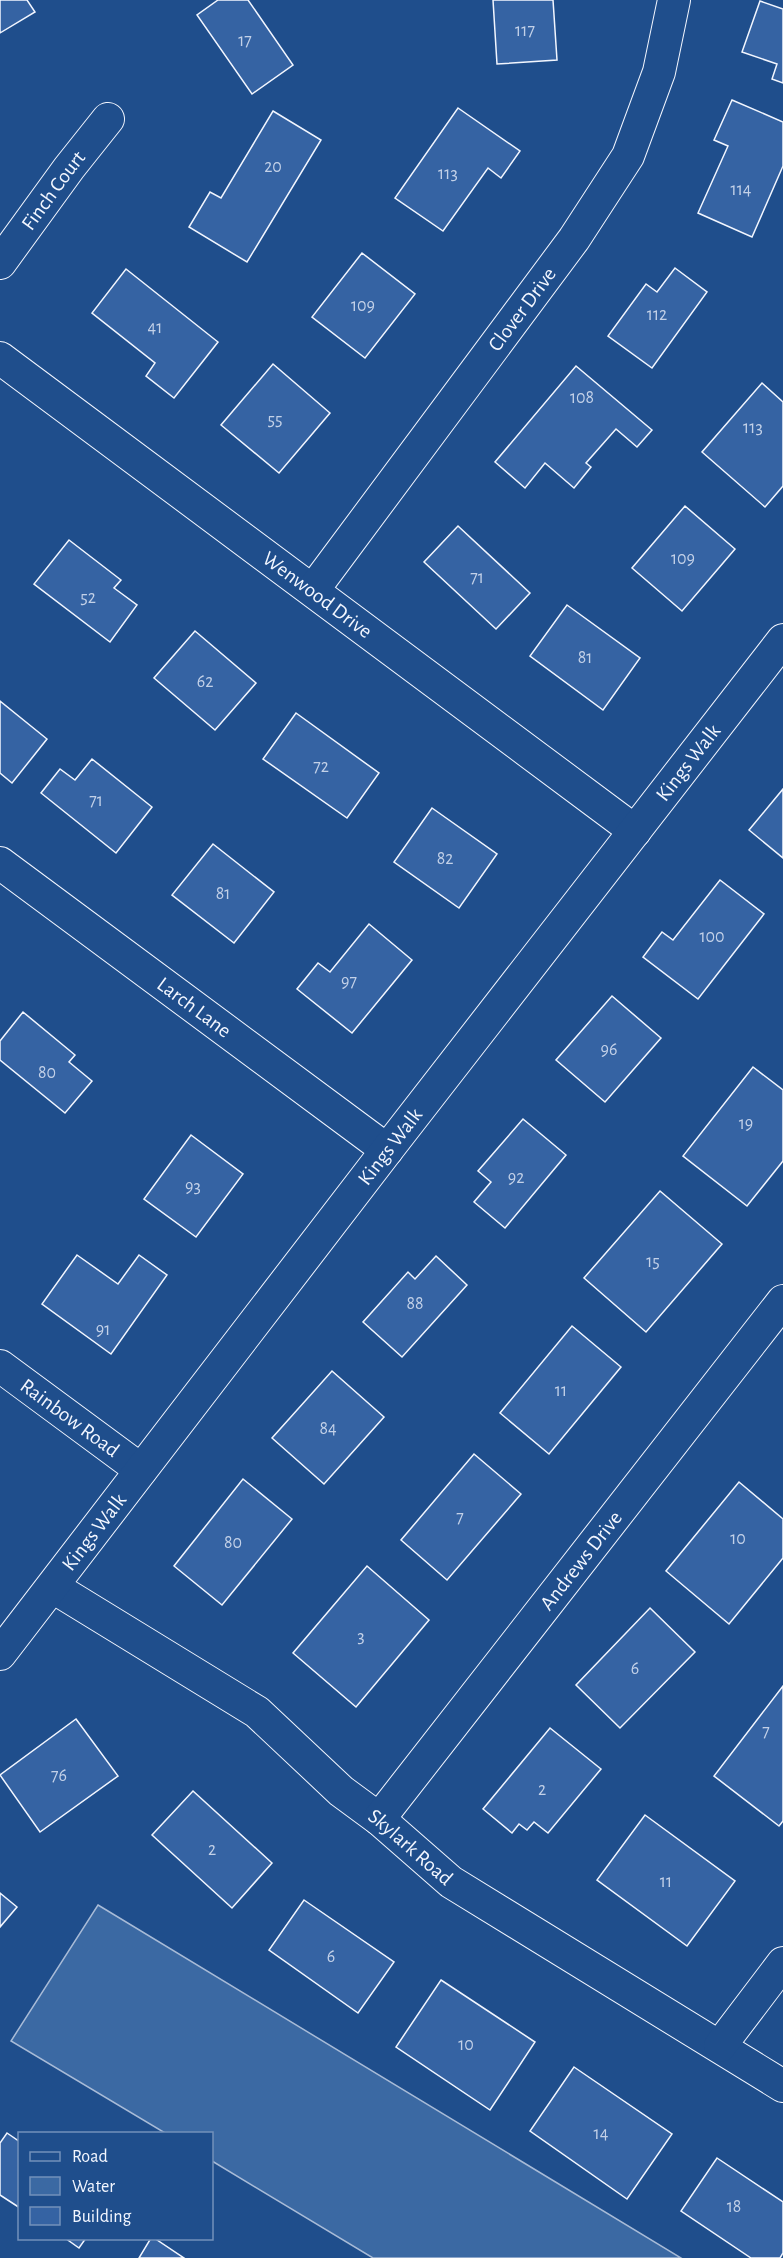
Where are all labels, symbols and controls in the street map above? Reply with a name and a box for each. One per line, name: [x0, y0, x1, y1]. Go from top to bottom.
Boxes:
house number: 117: [515, 22, 535, 40]
house number: 17: [238, 32, 252, 50]
street label: Finch Court: [18, 147, 89, 234]
house number: 20: [264, 158, 282, 176]
house number: 113: [438, 165, 458, 183]
house number: 114: [730, 181, 752, 199]
street label: Clover Drive: [484, 264, 560, 355]
house number: 109: [351, 297, 375, 315]
house number: 112: [647, 306, 667, 324]
house number: 41: [148, 319, 162, 337]
house number: 108: [570, 389, 594, 407]
house number: 55: [267, 411, 283, 429]
house number: 113: [743, 419, 763, 437]
street label: Wenwood Drive: [259, 548, 376, 642]
house number: 109: [671, 550, 695, 568]
house number: 71: [470, 569, 484, 587]
house number: 52: [80, 589, 96, 607]
house number: 81: [578, 649, 592, 667]
house number: 62: [197, 673, 213, 691]
street label: Kings Walk: [652, 720, 725, 805]
house number: 72: [313, 758, 329, 776]
house number: 71: [89, 792, 103, 810]
house number: 82: [437, 850, 453, 868]
house number: 81: [216, 885, 230, 903]
house number: 100: [699, 928, 725, 946]
street label: Larch Lane: [153, 973, 235, 1042]
house number: 97: [341, 973, 357, 991]
house number: 96: [601, 1041, 617, 1059]
house number: 80: [38, 1064, 56, 1082]
street label: Kings Walk: [354, 1104, 427, 1189]
house number: 19: [739, 1115, 753, 1133]
house number: 92: [508, 1169, 524, 1187]
house number: 93: [185, 1178, 201, 1196]
house number: 15: [646, 1253, 660, 1271]
house number: 88: [406, 1295, 424, 1313]
house number: 91: [96, 1321, 110, 1339]
street label: Rainbow Road: [16, 1375, 123, 1461]
house number: 11: [555, 1382, 567, 1400]
house number: 84: [319, 1420, 337, 1438]
street label: Kings Walk: [58, 1489, 130, 1575]
street label: Andrews Drive: [536, 1507, 626, 1614]
house number: 7: [456, 1509, 464, 1527]
house number: 10: [730, 1530, 746, 1548]
house number: 80: [224, 1534, 242, 1552]
house number: 3: [357, 1628, 365, 1646]
house number: 6: [631, 1660, 639, 1678]
house number: 7: [762, 1723, 770, 1741]
house number: 76: [51, 1767, 67, 1785]
house number: 2: [538, 1781, 546, 1799]
street label: Skylark Road: [364, 1805, 457, 1890]
house number: 2: [208, 1841, 216, 1859]
house number: 11: [660, 1873, 672, 1891]
house number: 6: [327, 1948, 335, 1966]
house number: 10: [458, 2036, 474, 2054]
house number: 14: [594, 2125, 609, 2143]
legend: [18, 2132, 213, 2240]
text: Road: [72, 2148, 108, 2166]
text: Water: [72, 2178, 115, 2196]
house number: 18: [727, 2198, 741, 2216]
text: Building: [72, 2208, 132, 2226]

